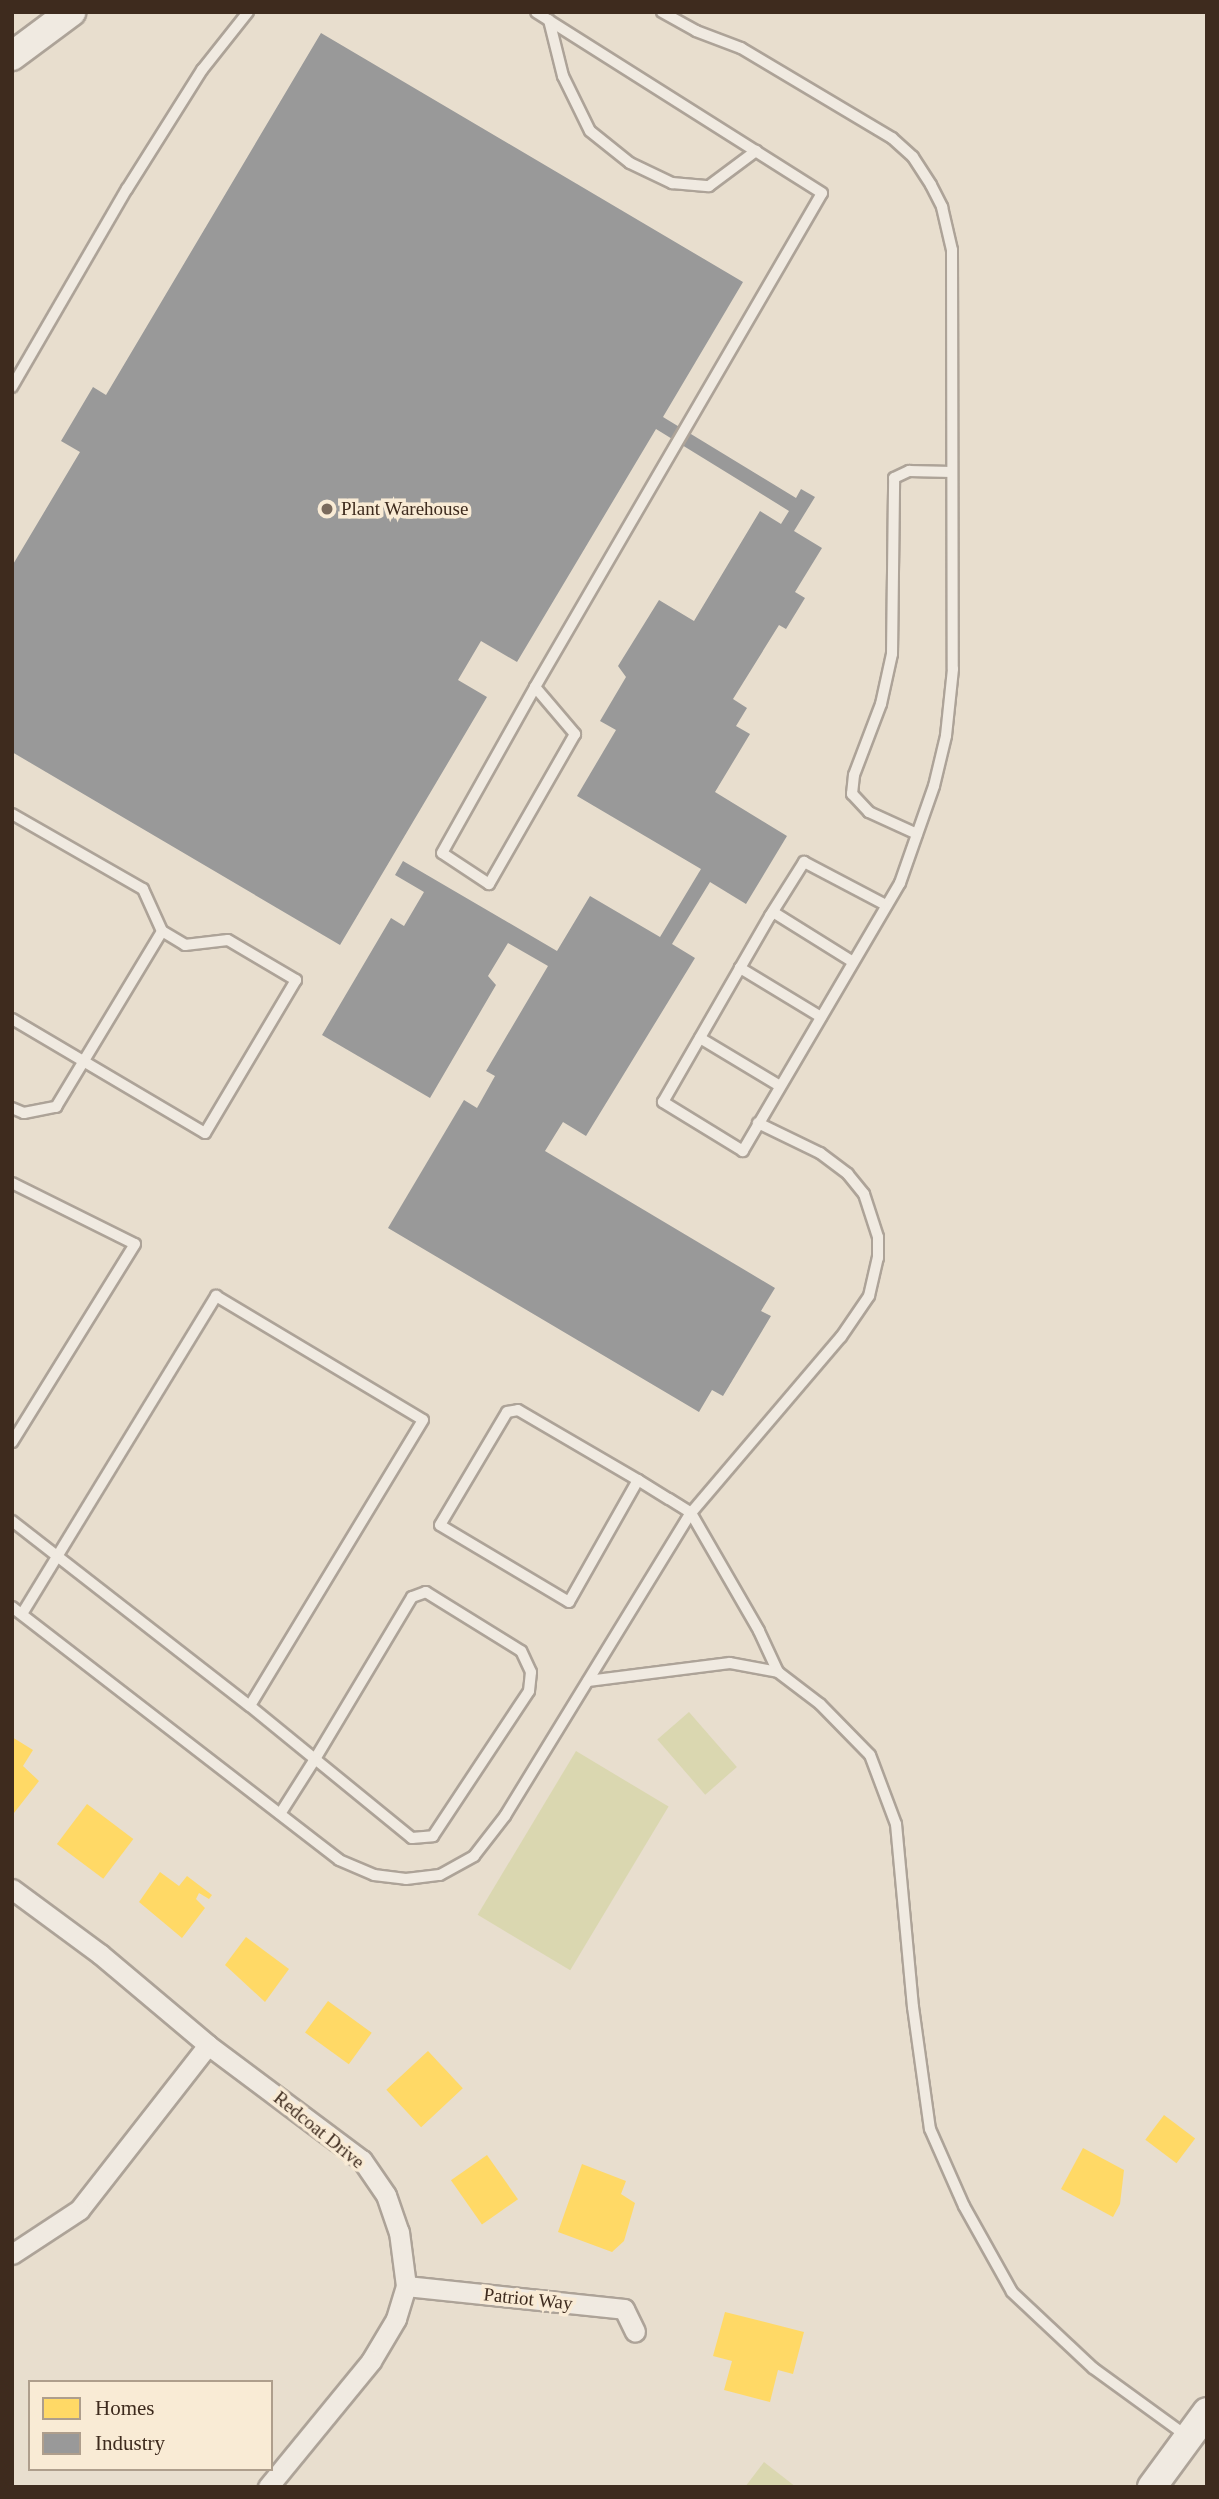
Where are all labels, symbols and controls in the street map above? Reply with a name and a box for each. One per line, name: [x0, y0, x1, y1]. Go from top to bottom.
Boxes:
place label: Plant Warehouse: [341, 498, 469, 520]
marker: Plant Warehouse: [319, 501, 335, 517]
street label: Redcoat Drive: [269, 2086, 369, 2174]
street label: Patriot Way: [482, 2283, 574, 2315]
legend: [28, 2380, 273, 2471]
text: Homes: [95, 2396, 155, 2420]
text: Industry: [95, 2431, 165, 2455]

